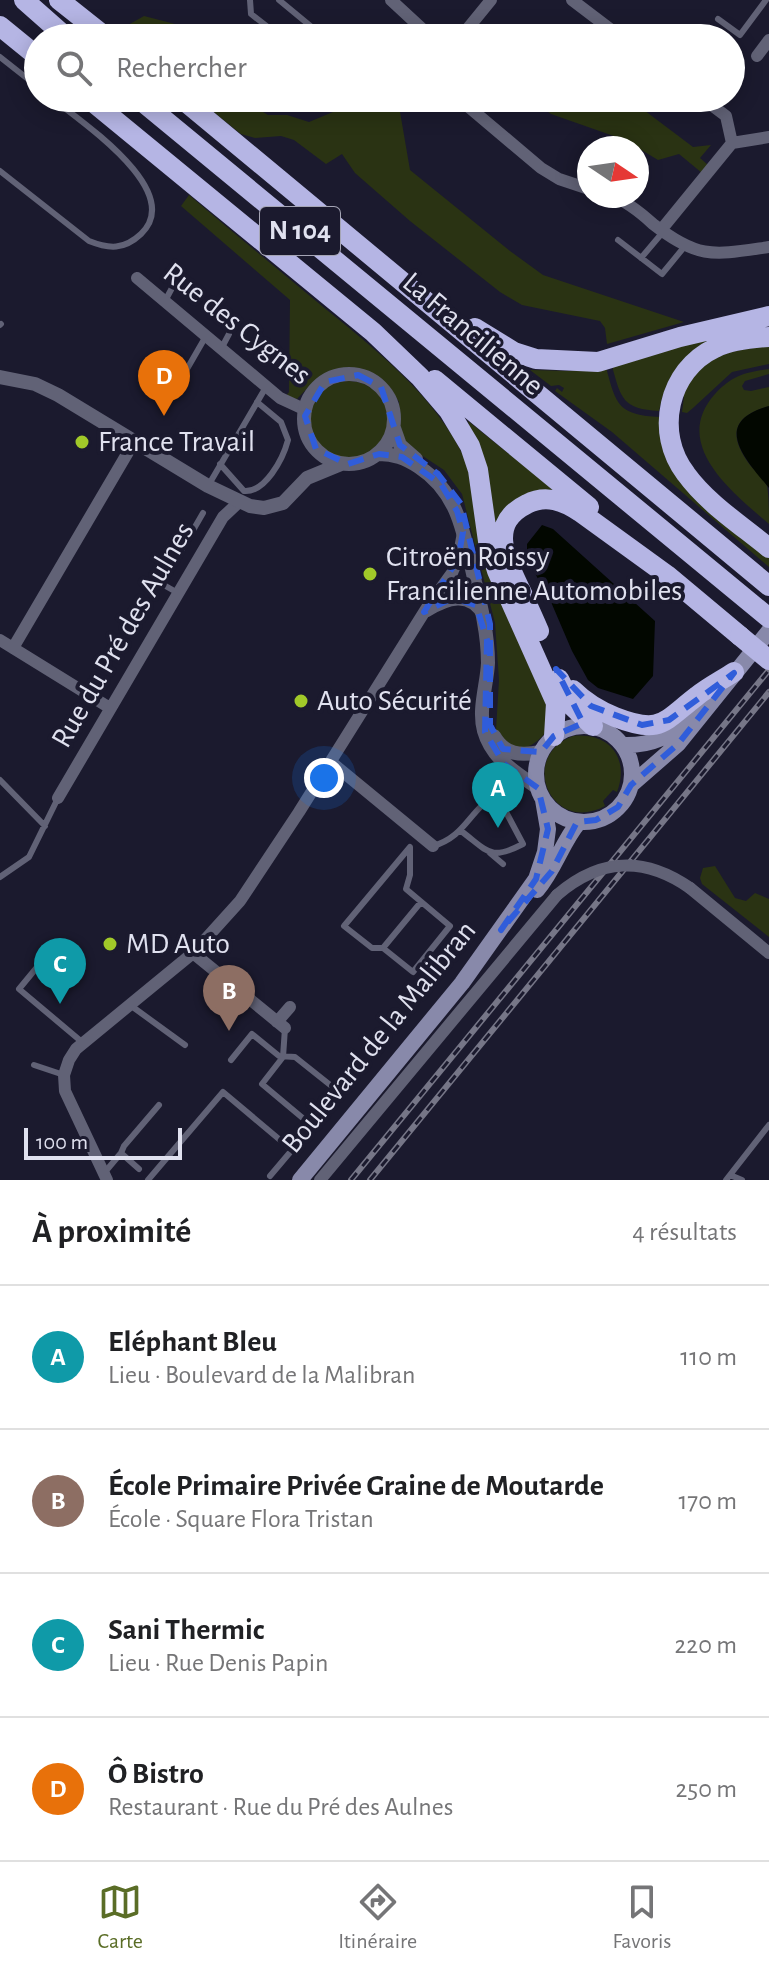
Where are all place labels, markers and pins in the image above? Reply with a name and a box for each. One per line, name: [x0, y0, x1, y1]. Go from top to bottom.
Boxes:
pin: D: [138, 350, 190, 416]
place label: France Travail: [98, 427, 255, 457]
marker: France Travail: [73, 433, 91, 451]
place label: Citroën Roissy Francilienne Automobiles: [386, 542, 682, 606]
marker: Citroën Roissy Francilienne Automobiles: [361, 565, 379, 583]
place label: Auto Sécurité: [317, 686, 472, 716]
marker: Auto Sécurité: [292, 692, 310, 710]
pin: A: [472, 762, 524, 828]
place label: MD Auto: [126, 929, 230, 959]
marker: MD Auto: [101, 935, 119, 953]
pin: C: [34, 938, 86, 1004]
pin: B: [203, 965, 255, 1031]

